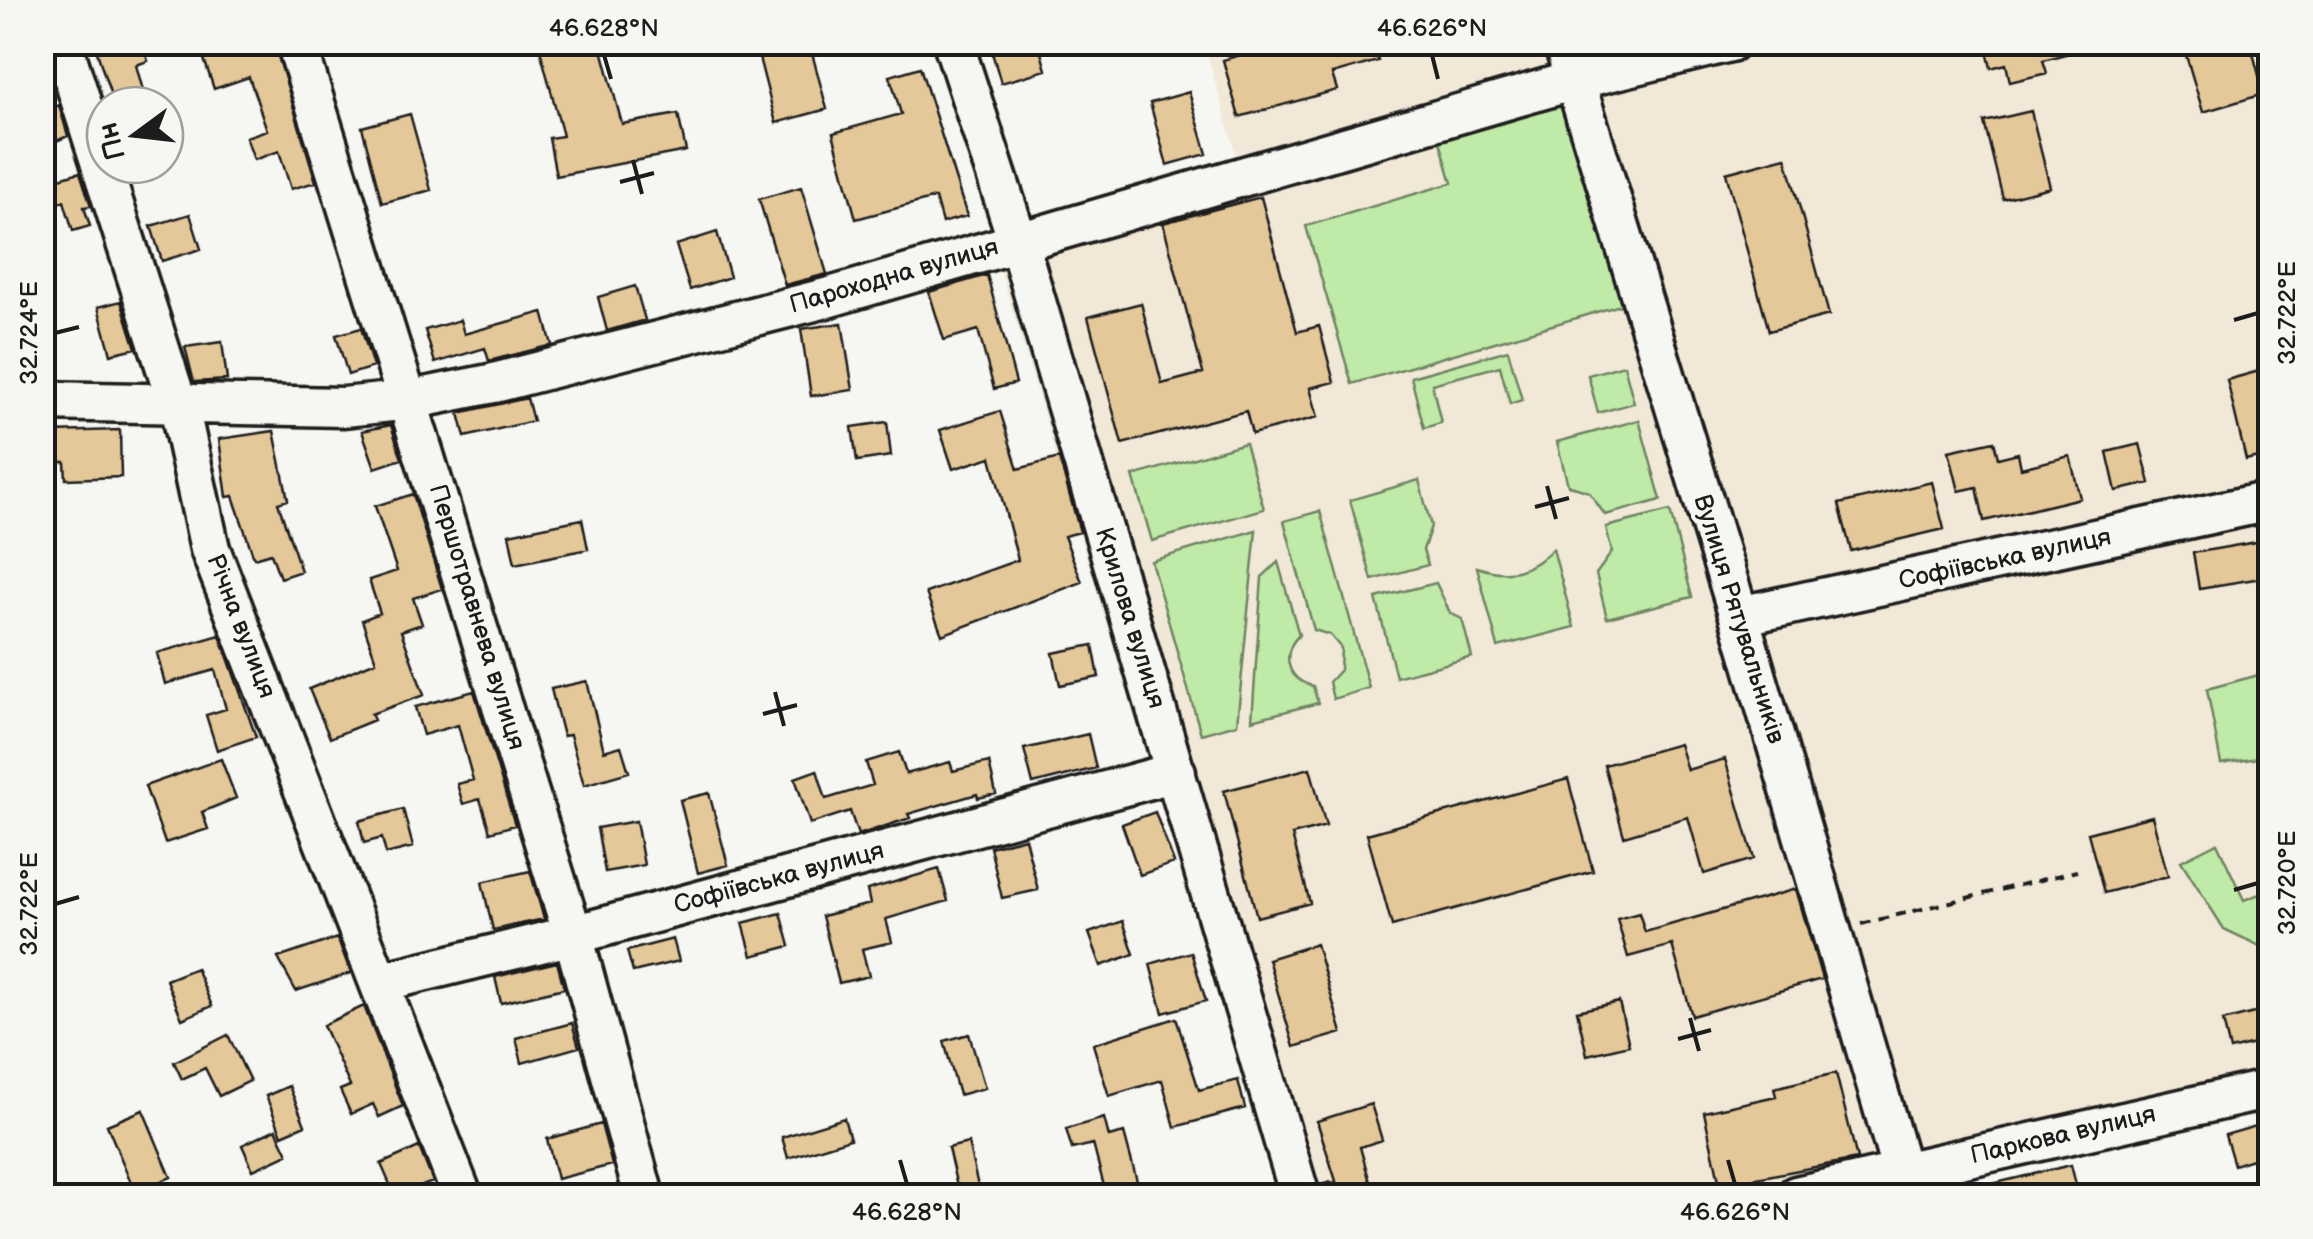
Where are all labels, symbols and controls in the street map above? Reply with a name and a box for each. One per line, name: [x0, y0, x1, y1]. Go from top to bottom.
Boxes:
text: 46.628°N: [549, 13, 659, 44]
text: 46.626°N: [1377, 13, 1487, 44]
north arrow: [85, 85, 185, 185]
text: Пн: [92, 119, 133, 163]
street label: Пароходна вулиця: [786, 231, 1002, 321]
text: 32.722°E: [2272, 261, 2303, 365]
text: 32.724°E: [14, 281, 45, 385]
street label: Першотравнева вулиця: [422, 480, 532, 754]
street label: Вулиця Рятувальників: [1686, 491, 1792, 747]
street label: Софіївська вулиця: [1896, 521, 2114, 597]
street label: Крилова вулиця: [1088, 524, 1172, 712]
street label: Річна вулиця: [199, 550, 283, 702]
text: 32.720°E: [2272, 831, 2303, 935]
street label: Софіївська вулиця: [670, 835, 888, 921]
text: 32.722°E: [14, 852, 45, 956]
street label: Паркова вулиця: [1967, 1099, 2159, 1171]
text: 46.628°N: [852, 1197, 962, 1228]
text: 46.626°N: [1680, 1197, 1790, 1228]

